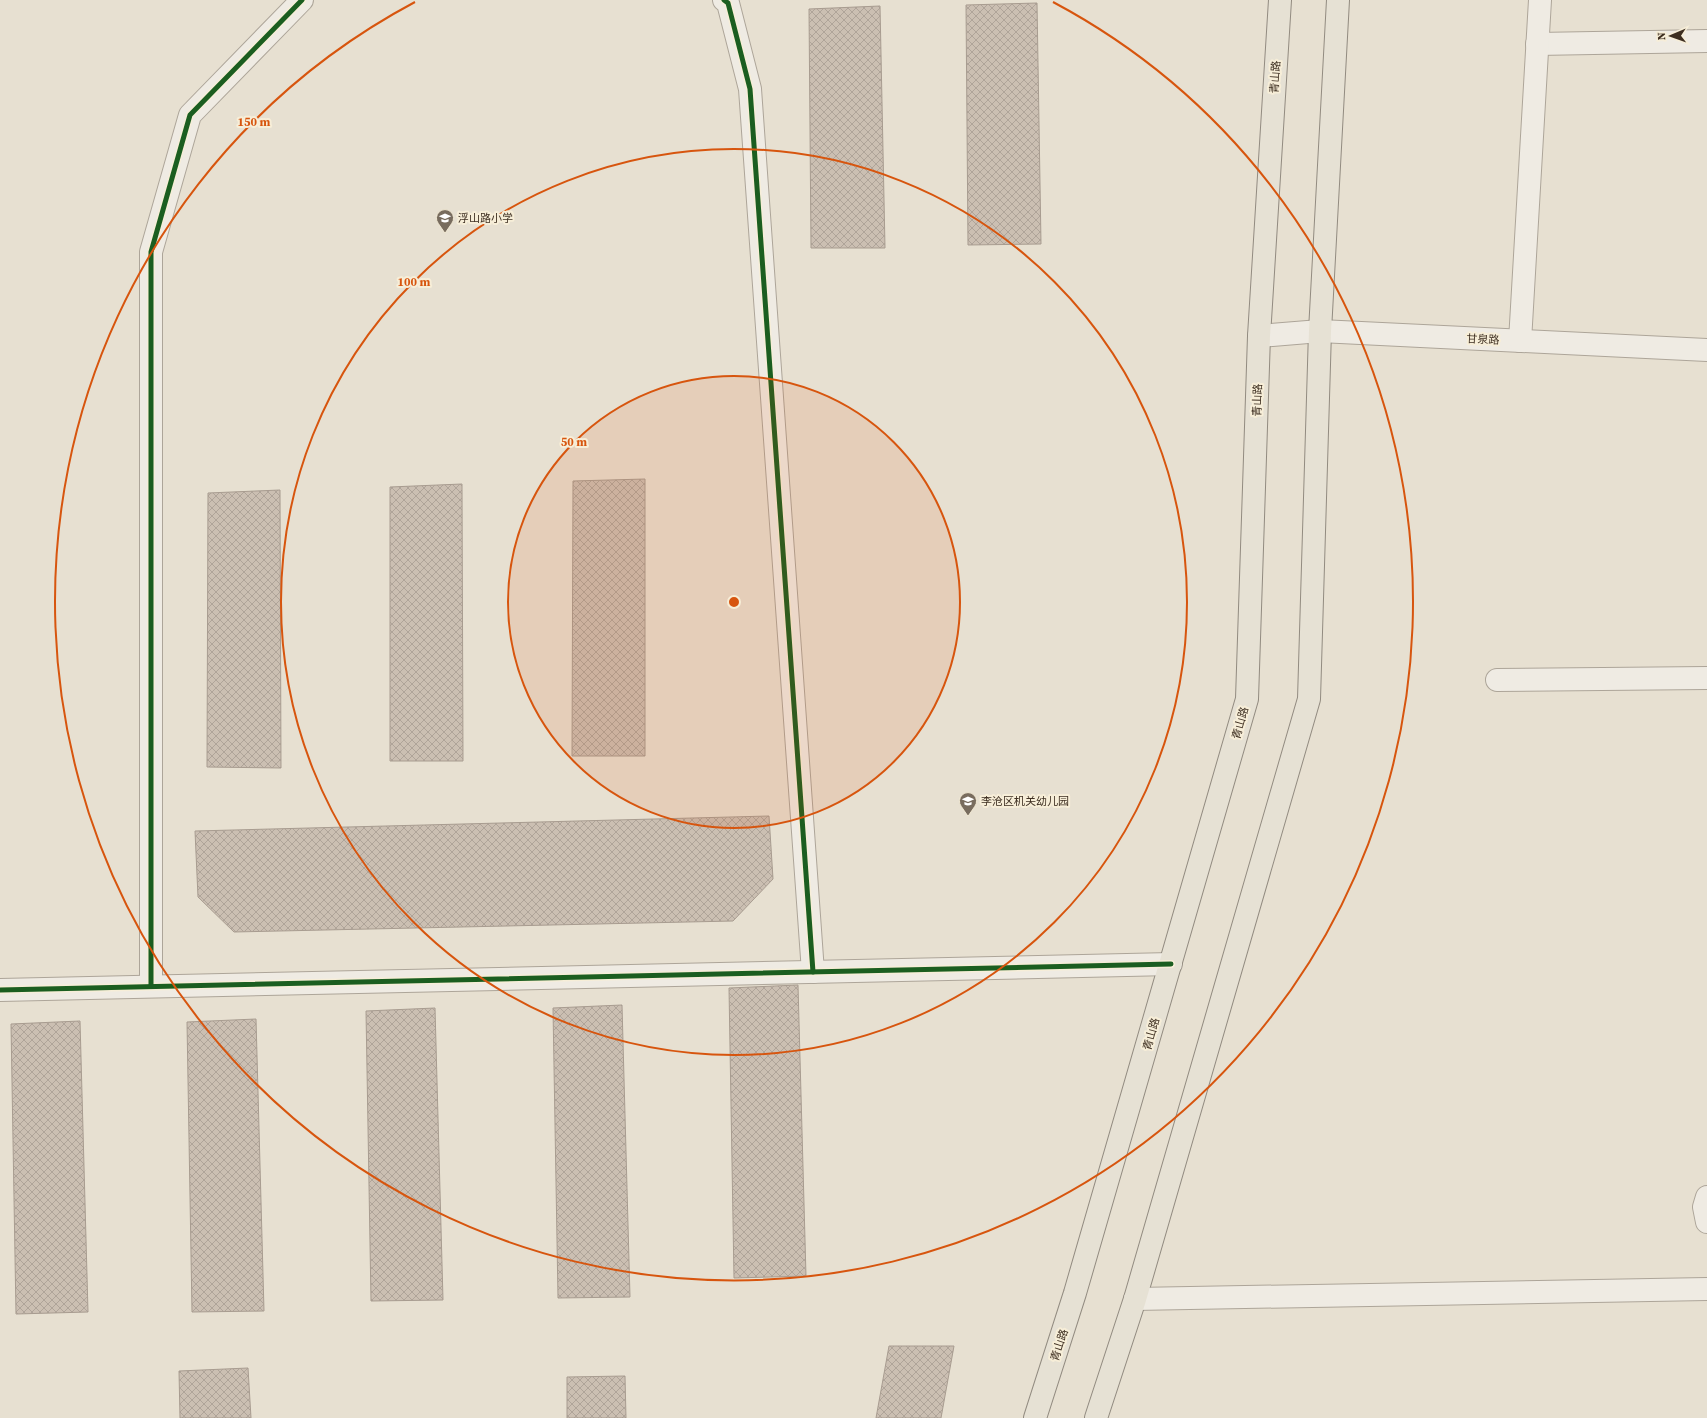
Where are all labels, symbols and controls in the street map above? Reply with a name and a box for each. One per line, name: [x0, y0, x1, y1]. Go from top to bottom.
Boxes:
north arrow: [1651, 16, 1691, 56]
text: N: [1654, 32, 1669, 41]
street label: 青山路: [1267, 60, 1284, 94]
text: 150 m: [238, 114, 271, 130]
school or university icon: 浮山路小学: [435, 208, 455, 233]
place label: 浮山路小学: [458, 211, 513, 226]
text: 100 m: [398, 274, 431, 290]
street label: 甘泉路: [1466, 331, 1500, 348]
street label: 青山路: [1249, 383, 1266, 417]
text: 50 m: [561, 434, 587, 450]
centre of rings: [727, 595, 741, 609]
street label: 青山路: [1229, 705, 1252, 741]
school or university icon: 李沧区机关幼儿园: [958, 791, 978, 816]
place label: 李沧区机关幼儿园: [981, 794, 1069, 809]
street label: 青山路: [1140, 1016, 1163, 1052]
street label: 青山路: [1047, 1327, 1072, 1363]

